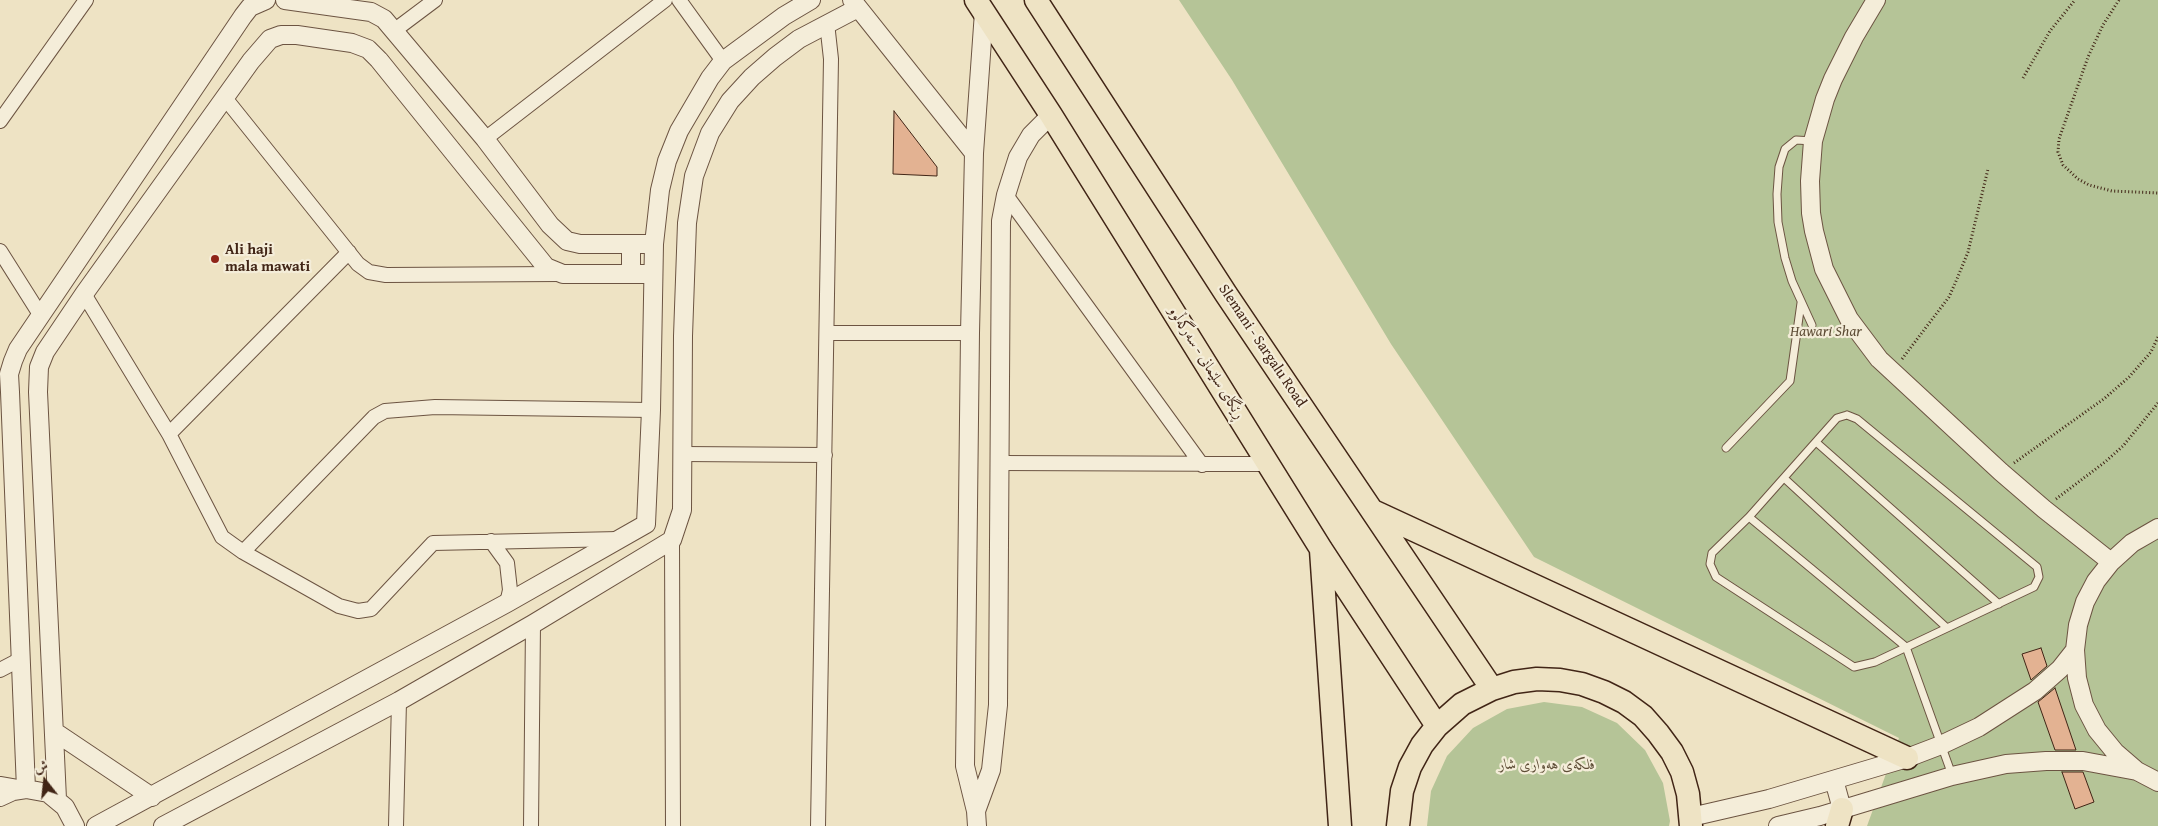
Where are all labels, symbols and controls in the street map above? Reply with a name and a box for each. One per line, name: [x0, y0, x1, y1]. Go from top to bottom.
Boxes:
place label: Ali haji mala mawati: [225, 241, 310, 276]
marker: Ali haji mala mawati: [209, 253, 221, 265]
street label: Slemani - Sargalu Road: [1214, 281, 1310, 411]
street label: ڕێگای سلێمانی - سەرگەڵوو: [1164, 303, 1248, 423]
park label: Hawari Shar: [1790, 323, 1862, 341]
text: ش: [31, 755, 50, 778]
north arrow: [20, 756, 70, 806]
park label: فلکەی هەواری شار: [1499, 756, 1595, 774]

